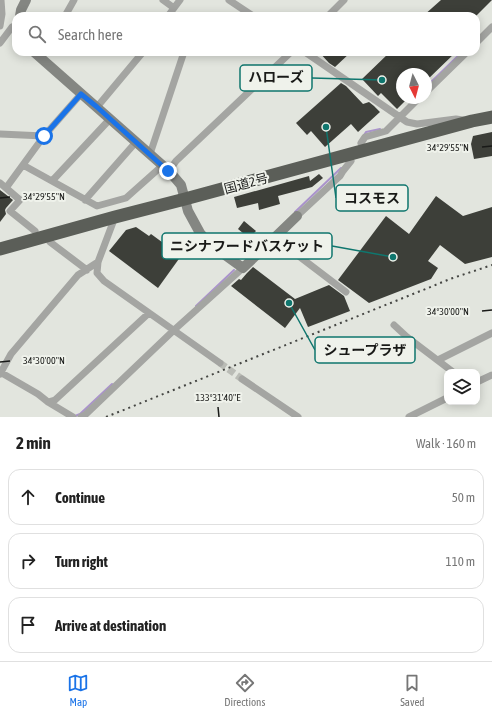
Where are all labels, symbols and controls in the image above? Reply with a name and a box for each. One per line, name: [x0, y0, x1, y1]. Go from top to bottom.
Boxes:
search box: [12, 12, 480, 56]
icon: search: [26, 23, 48, 45]
text: Search here: [58, 26, 123, 43]
callout: ハローズ: [240, 65, 312, 91]
north arrow: [396, 68, 432, 104]
text: ハローズ: [248, 69, 304, 85]
route start: [35, 127, 53, 145]
text: 34°29'55"N: [427, 142, 469, 153]
route end: [159, 162, 177, 180]
street label: 国道2号: [222, 170, 270, 197]
callout: コスモス: [336, 185, 408, 211]
text: コスモス: [344, 190, 400, 206]
text: 34°29'55"N: [23, 191, 65, 202]
callout: ニシナフードバスケット: [162, 233, 332, 259]
text: ニシナフードバスケット: [170, 238, 324, 254]
text: 34°30'00"N: [427, 306, 469, 317]
callout: シュープラザ: [315, 337, 415, 363]
text: シュープラザ: [323, 342, 407, 358]
text: 34°30'00"N: [23, 355, 65, 366]
map controls: [444, 369, 480, 405]
button: layers: [444, 369, 480, 405]
text: 133°31'40"E: [196, 392, 241, 403]
text: 2 min: [16, 433, 51, 453]
text: Walk · 160 m: [416, 436, 476, 451]
icon: ahead: [17, 486, 39, 508]
text: Continue: [55, 489, 105, 506]
text: 50 m: [452, 490, 475, 505]
icon: right: [17, 550, 39, 572]
text: Turn right: [55, 553, 108, 570]
text: 110 m: [446, 554, 475, 569]
icon: arrive: [17, 614, 39, 636]
text: Arrive at destination: [55, 617, 166, 634]
tab: Map: [67, 672, 89, 708]
tab: Directions: [224, 672, 265, 708]
tab: Saved: [400, 672, 425, 708]

